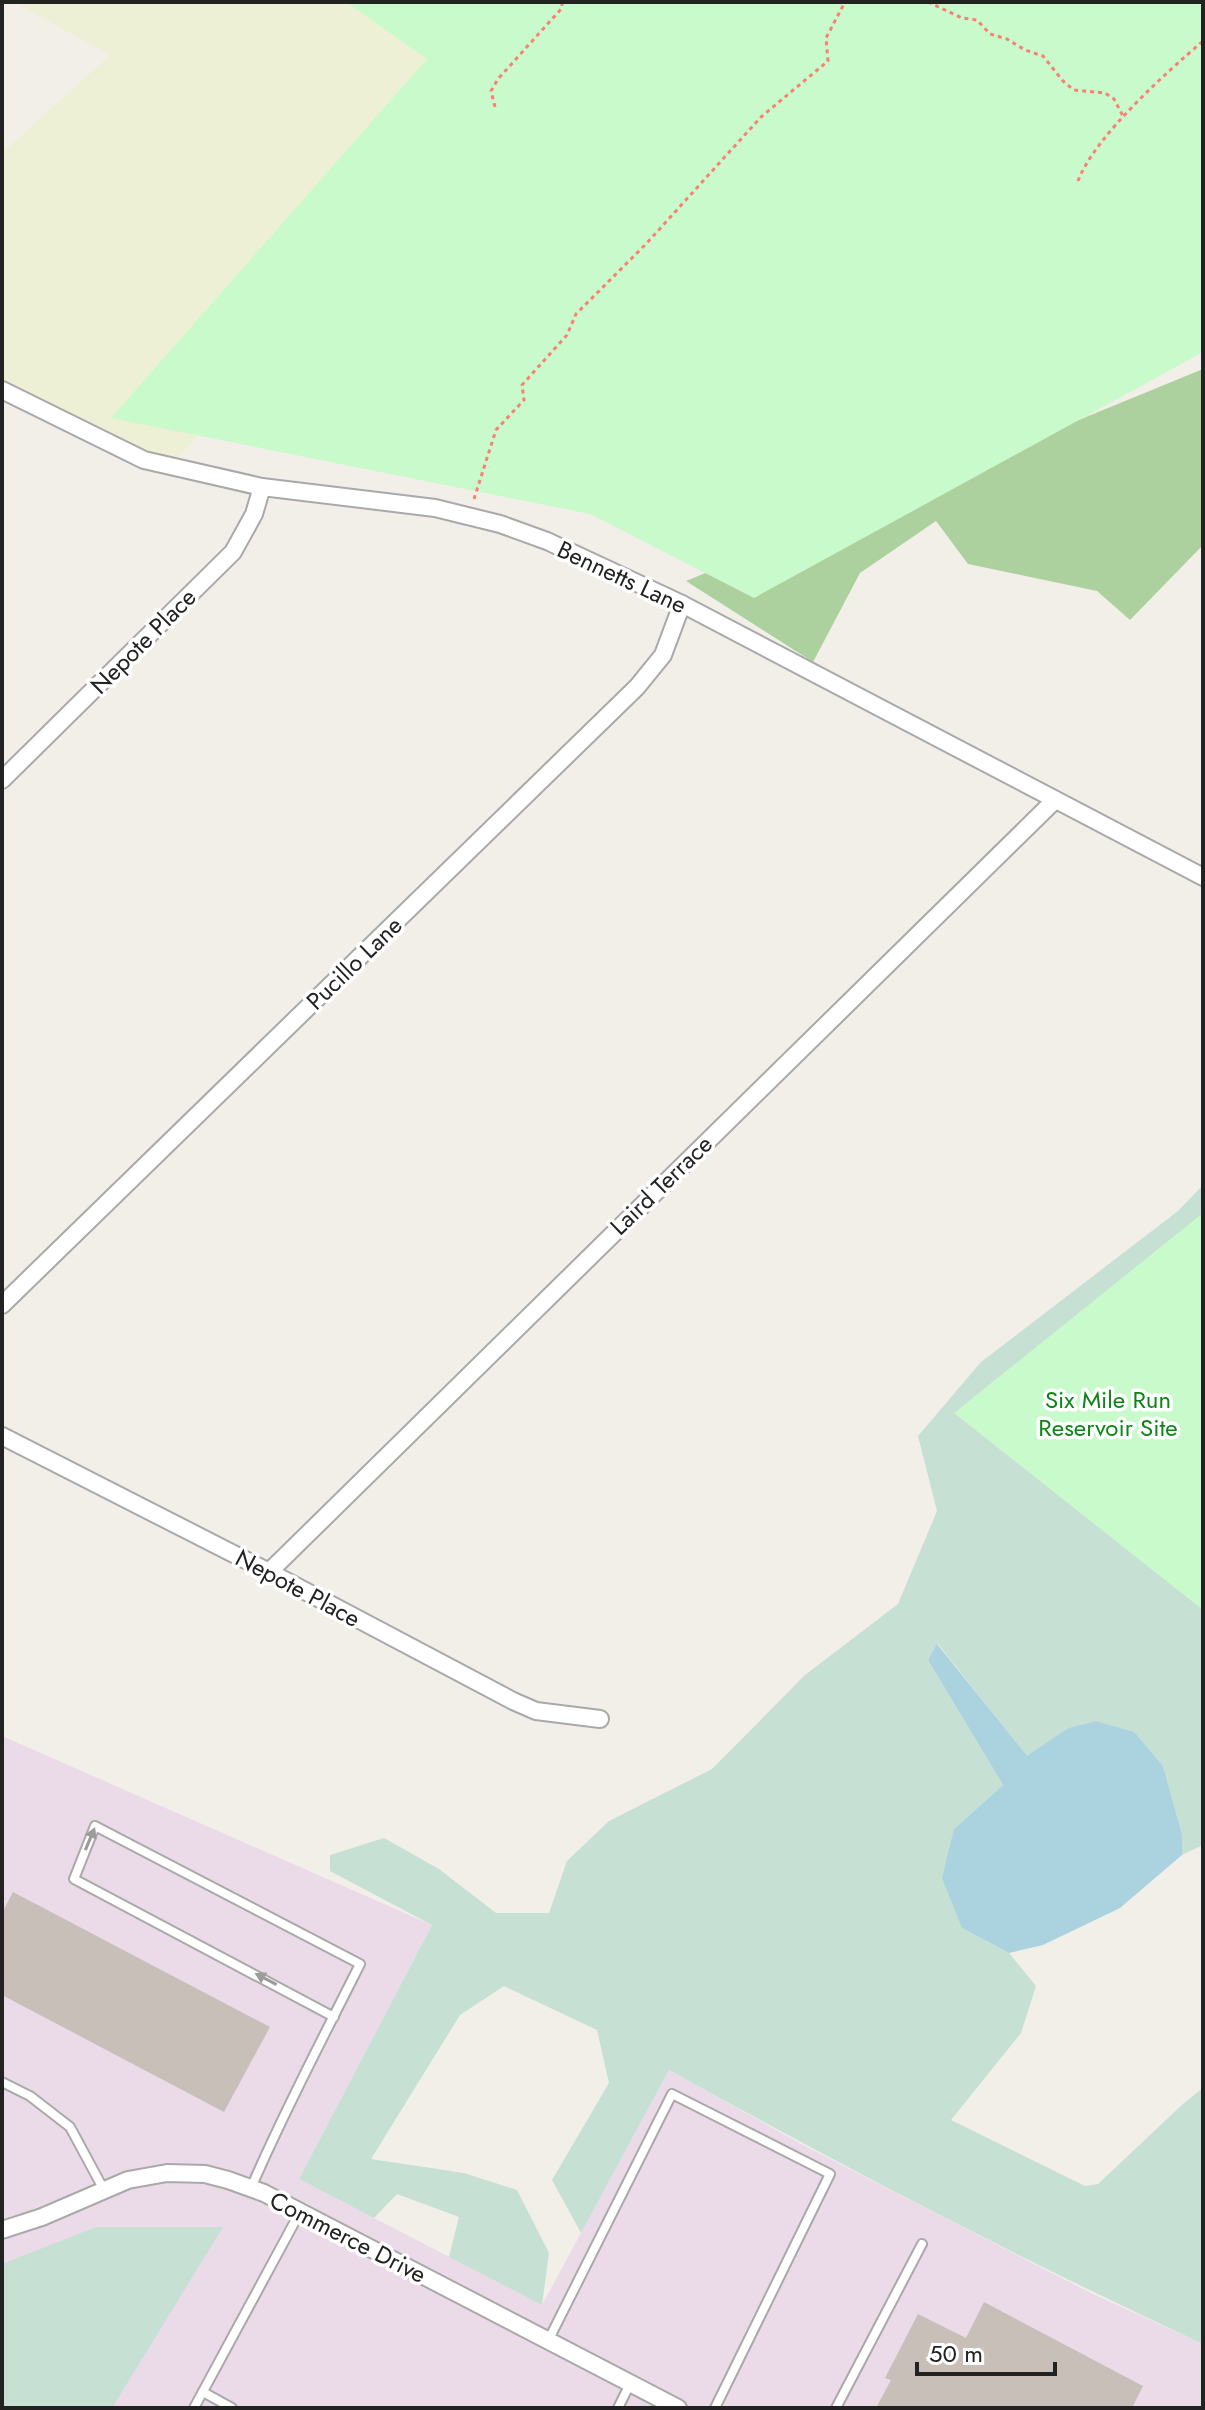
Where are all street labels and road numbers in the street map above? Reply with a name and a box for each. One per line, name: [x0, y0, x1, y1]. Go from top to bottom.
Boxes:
street label: Bennetts Lane: [552, 532, 692, 622]
street label: Nepote Place: [82, 580, 204, 702]
street label: Pucillo Lane: [298, 908, 410, 1018]
street label: Laird Terrace: [602, 1127, 720, 1243]
street label: Nepote Place: [229, 1540, 367, 1636]
street label: Commerce Drive: [264, 2182, 432, 2292]

